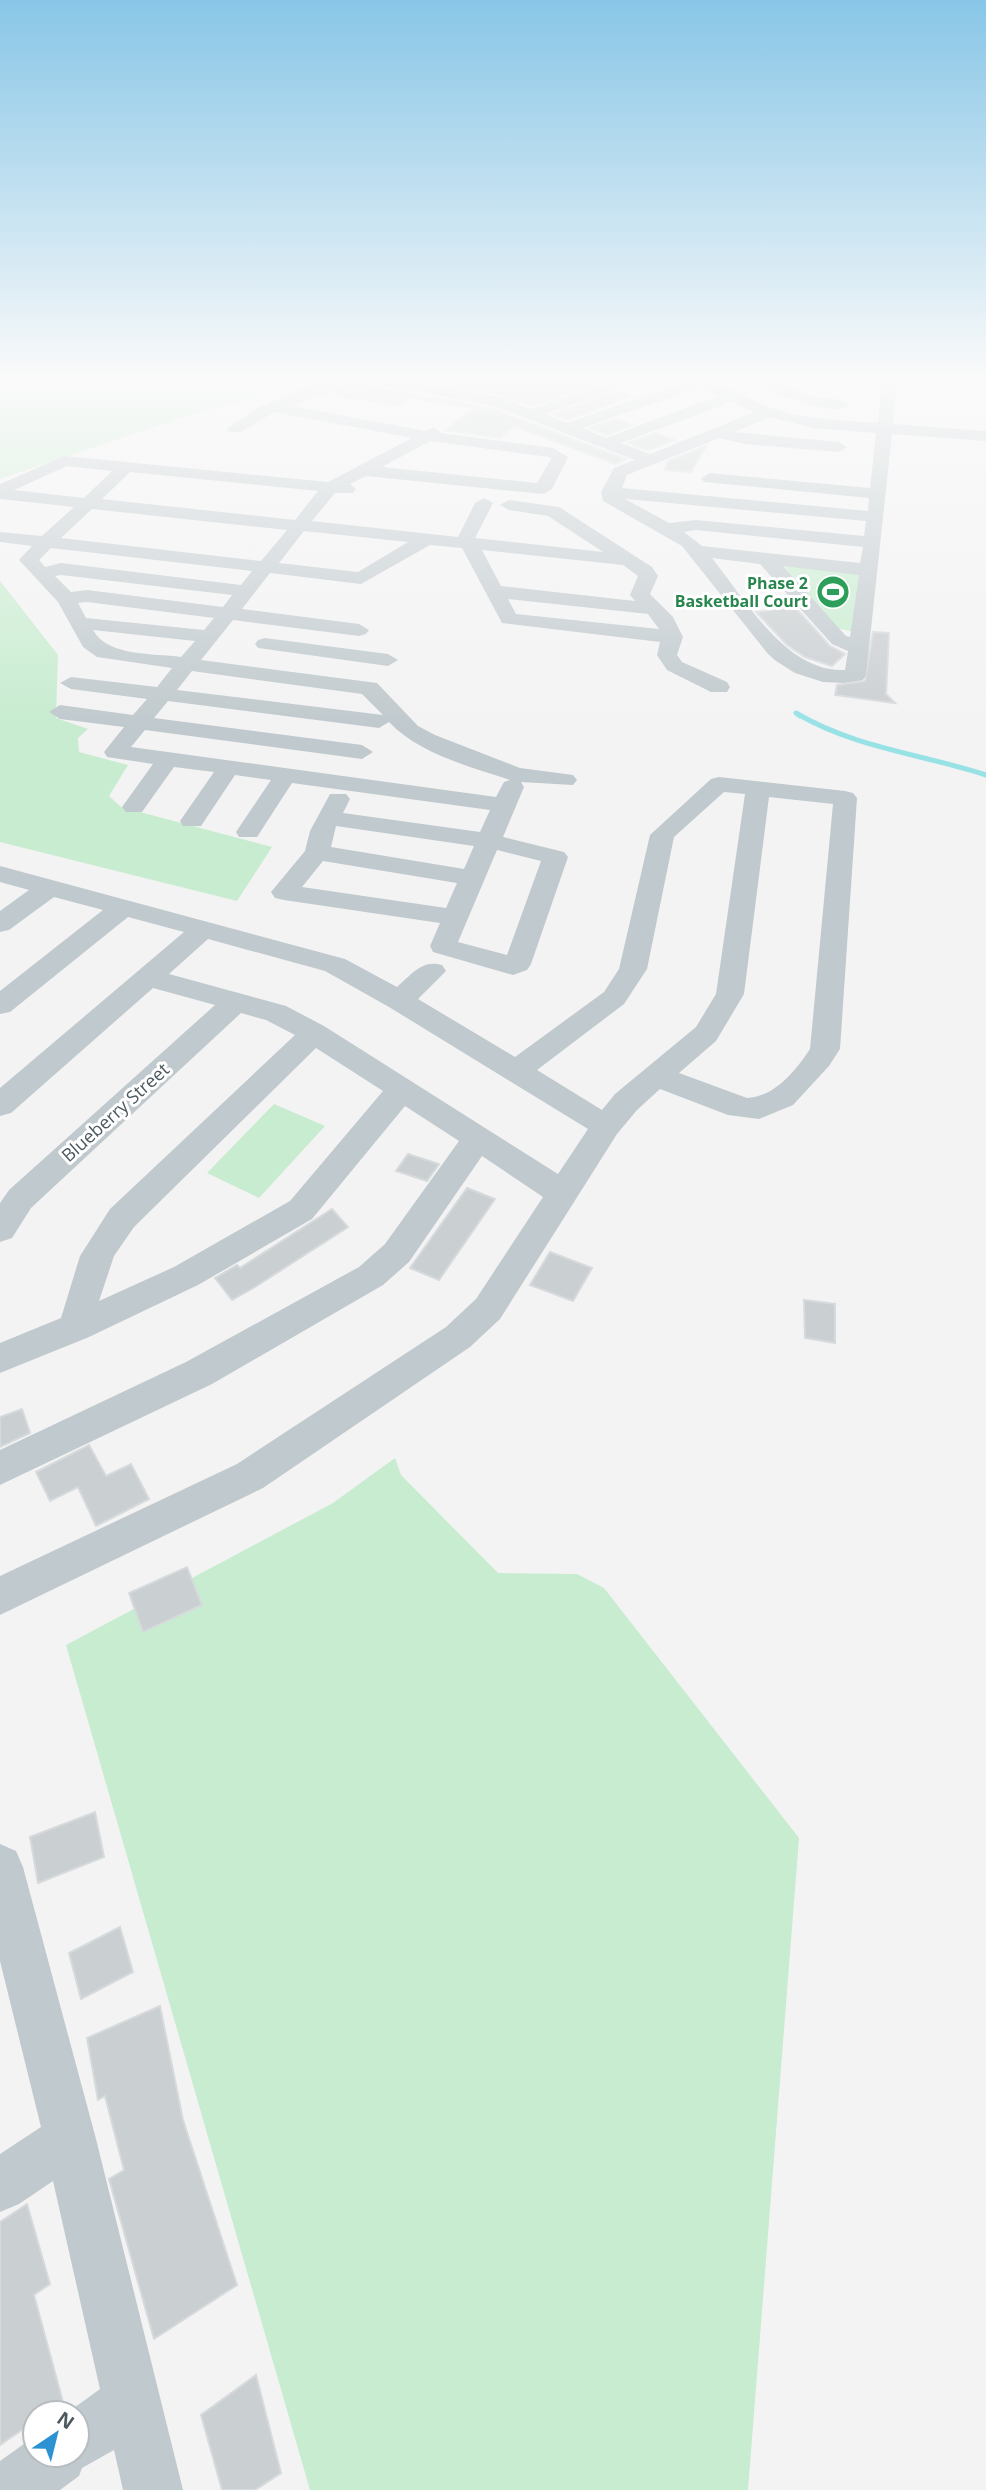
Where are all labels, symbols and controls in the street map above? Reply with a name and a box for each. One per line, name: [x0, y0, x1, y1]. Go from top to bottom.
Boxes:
place label: Phase 2 Basketball Court: [675, 572, 808, 612]
sports icon: Phase 2 Basketball Court: [814, 573, 852, 611]
street label: Blueberry Street: [56, 1057, 174, 1167]
north arrow: [21, 2399, 91, 2469]
text: N: [52, 2405, 80, 2435]

